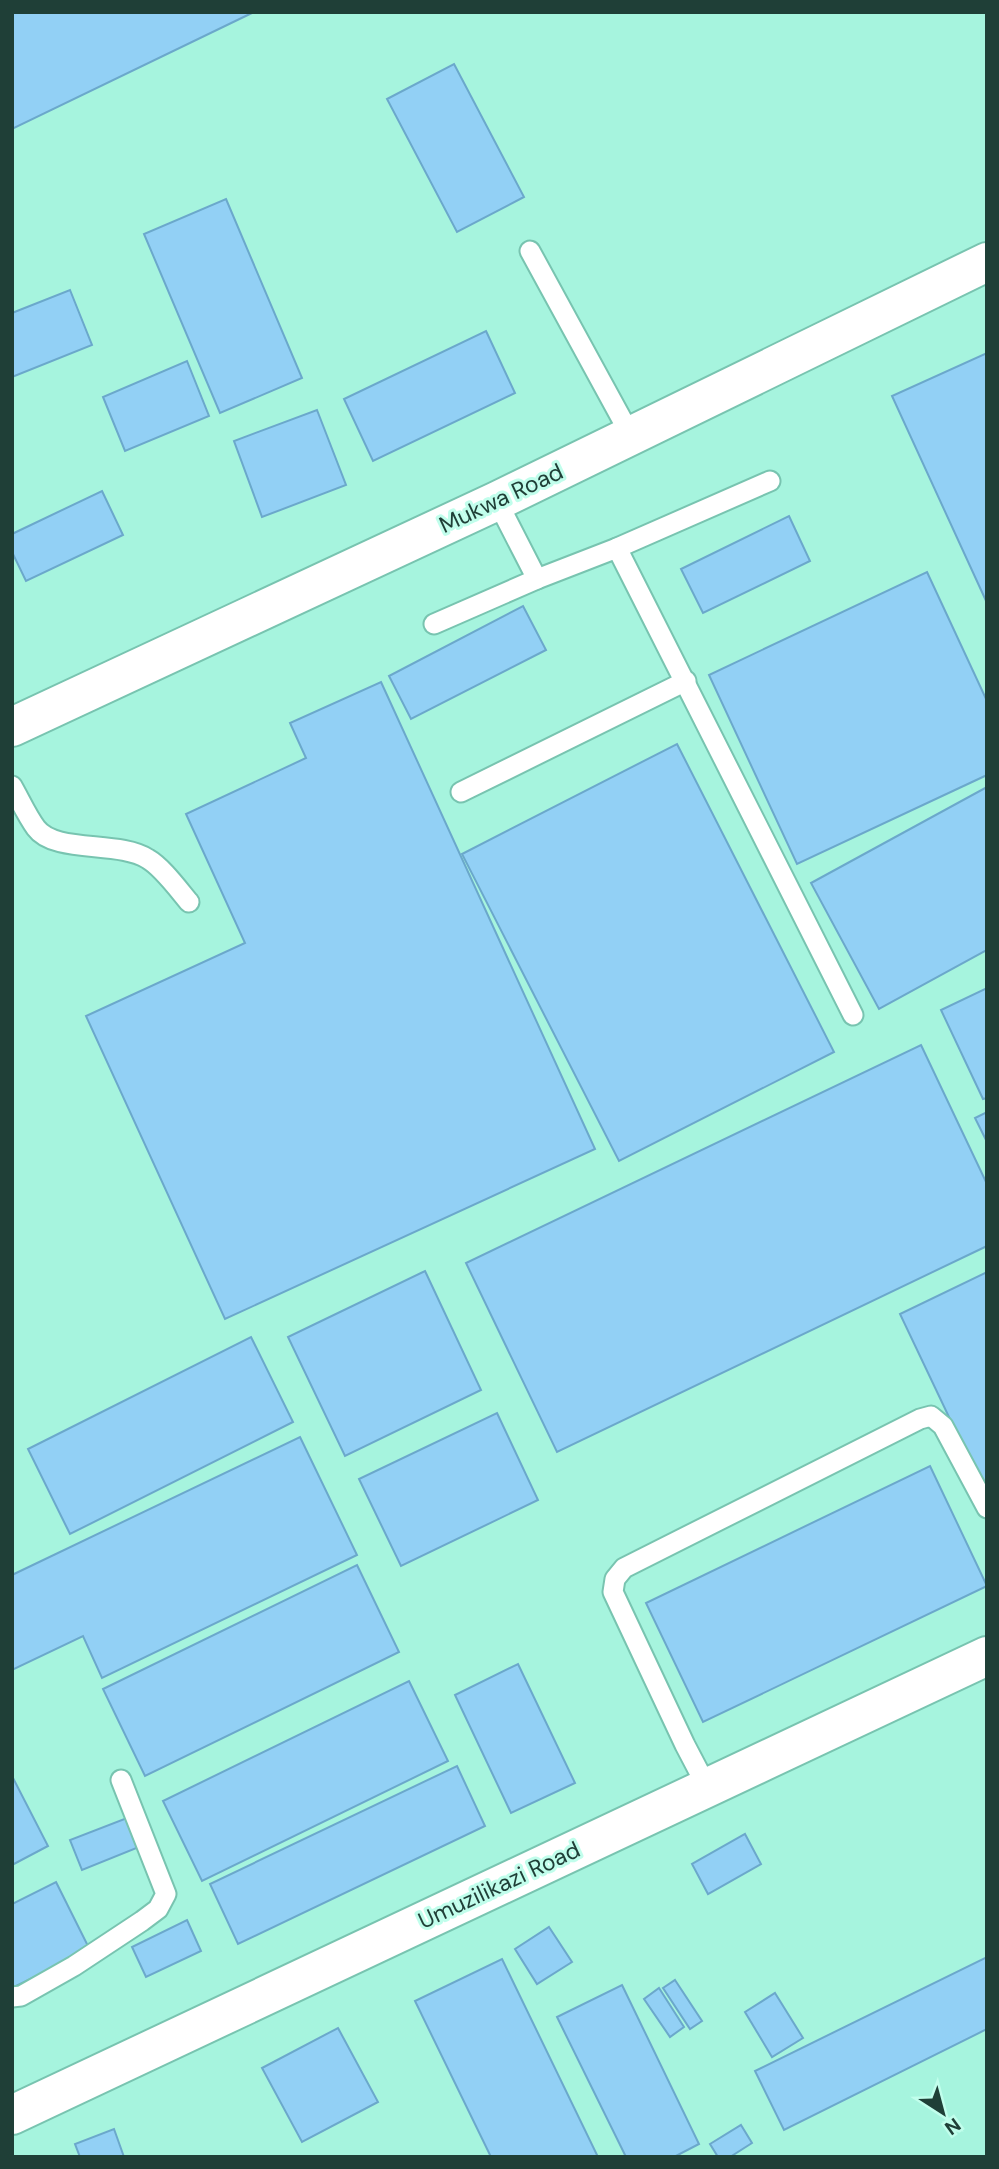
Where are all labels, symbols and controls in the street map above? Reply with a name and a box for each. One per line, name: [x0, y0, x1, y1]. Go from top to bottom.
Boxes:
street label: Mukwa Road: [434, 456, 568, 540]
street label: Umuzilikazi Road: [413, 1834, 585, 1936]
north arrow: [908, 2078, 978, 2148]
text: N: [940, 2112, 966, 2141]

